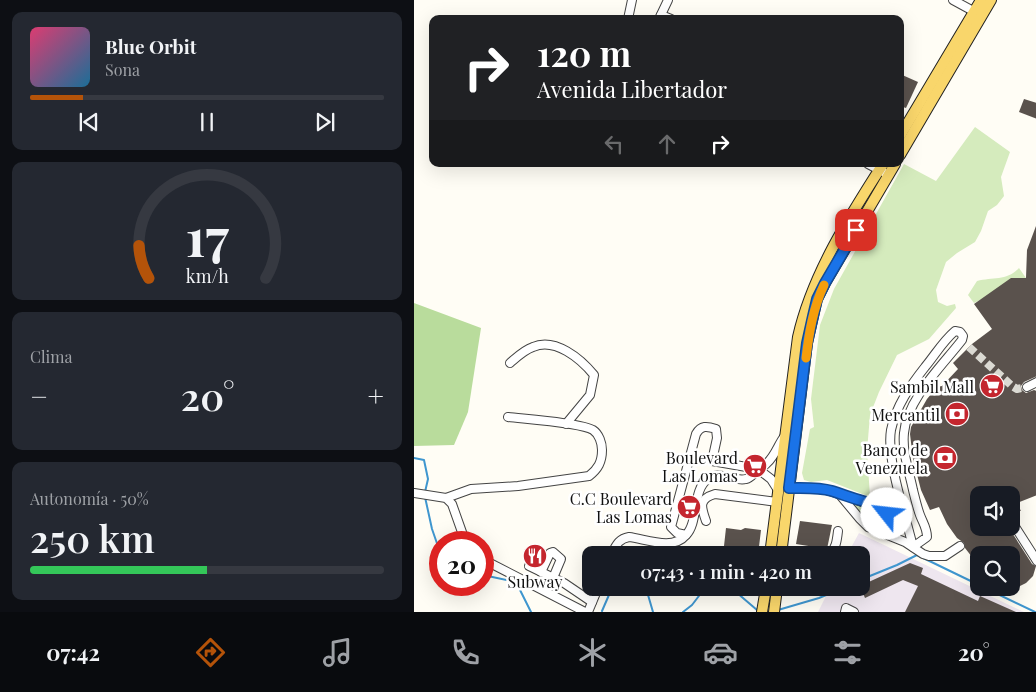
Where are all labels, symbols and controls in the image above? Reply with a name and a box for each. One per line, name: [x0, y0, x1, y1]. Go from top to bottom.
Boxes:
text: 120 m: [537, 29, 631, 76]
text: Blue Orbit: [105, 33, 196, 59]
icon: right: [454, 35, 519, 100]
text: Sona: [105, 59, 140, 80]
text: Avenida Libertador: [537, 74, 727, 104]
icon: previous: [75, 108, 103, 136]
icon: pause: [193, 108, 221, 136]
icon: next: [311, 108, 339, 136]
icon: left: [600, 130, 628, 158]
icon: ahead: [653, 130, 681, 158]
icon: right: [706, 130, 734, 158]
text: 17: [185, 201, 229, 270]
pin: [835, 209, 877, 251]
icon: arrive: [842, 216, 870, 244]
text: km/h: [186, 264, 229, 287]
text: Clima: [30, 346, 72, 367]
text: 20°: [181, 370, 235, 421]
supermarket icon: Sambil Mall: [979, 373, 1005, 399]
place label: Sambil Mall: [890, 376, 974, 397]
text: −: [30, 377, 48, 414]
text: +: [368, 377, 384, 414]
bank icon: Mercantil: [944, 401, 970, 427]
place label: Mercantil: [871, 404, 940, 425]
place label: Banco de Venezuela: [855, 439, 928, 478]
bank icon: Banco de Venezuela: [932, 445, 958, 471]
place label: Boulevard Las Lomas: [662, 447, 738, 486]
supermarket icon: Boulevard Las Lomas: [742, 453, 768, 479]
map controls: [970, 486, 1020, 596]
button: sound: [970, 486, 1020, 536]
position arrow: [860, 487, 912, 539]
text: Autonomía · 50%: [30, 488, 149, 509]
place label: C.C Boulevard Las Lomas: [570, 488, 672, 527]
supermarket icon: C.C Boulevard Las Lomas: [676, 494, 702, 520]
text: 250 km: [30, 512, 155, 563]
speed limit sign: 20: [429, 531, 494, 596]
restaurant icon: Subway: [522, 543, 548, 569]
button: search: [970, 546, 1020, 596]
text: 07:43 · 1 min · 420 m: [640, 558, 812, 584]
place label: Subway: [508, 571, 563, 592]
icon: directions: [193, 635, 228, 670]
icon: music: [320, 635, 355, 670]
icon: phone: [448, 635, 483, 670]
icon: climate: [575, 635, 610, 670]
icon: car: [703, 635, 738, 670]
icon: filters: [830, 635, 865, 670]
text: 07:42: [46, 637, 100, 667]
text: 20°: [958, 637, 990, 667]

